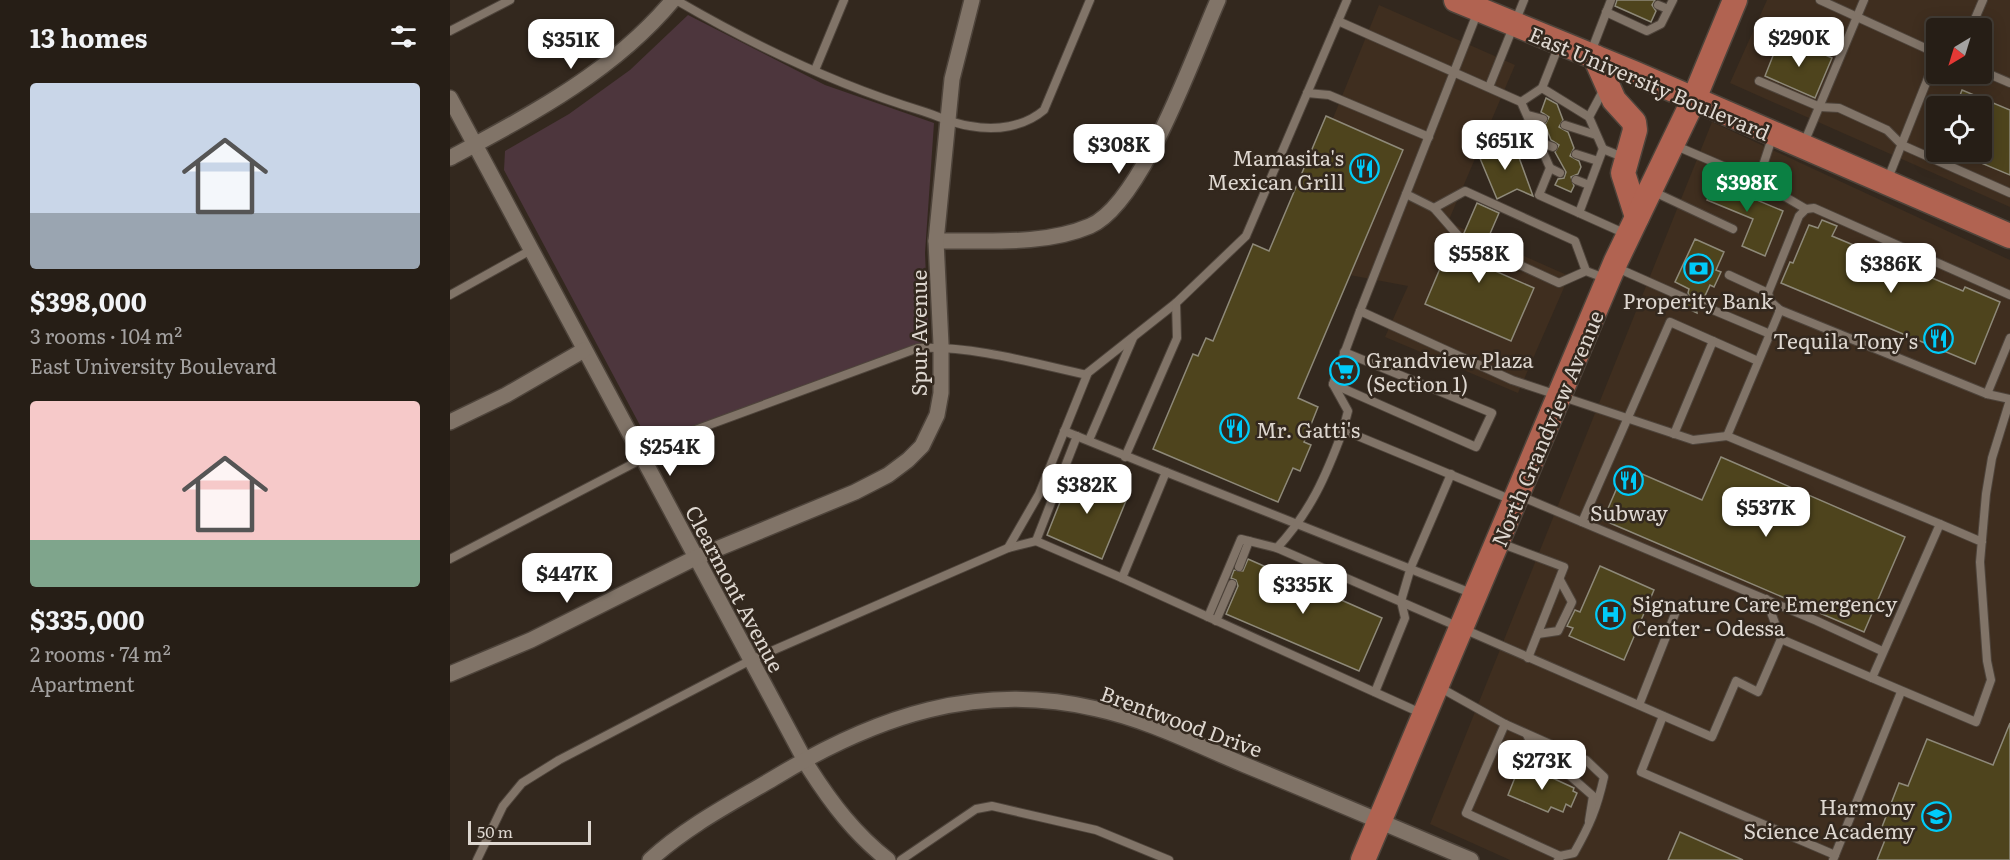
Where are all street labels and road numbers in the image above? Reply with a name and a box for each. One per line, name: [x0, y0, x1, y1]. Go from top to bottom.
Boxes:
street label: East University Boulevard: [1525, 17, 1775, 147]
street label: Spur Avenue: [902, 270, 933, 396]
street label: North Grandview Avenue: [1482, 305, 1610, 551]
street label: Clearmont Avenue: [679, 499, 793, 677]
street label: Brentwood Drive: [1097, 676, 1267, 764]

